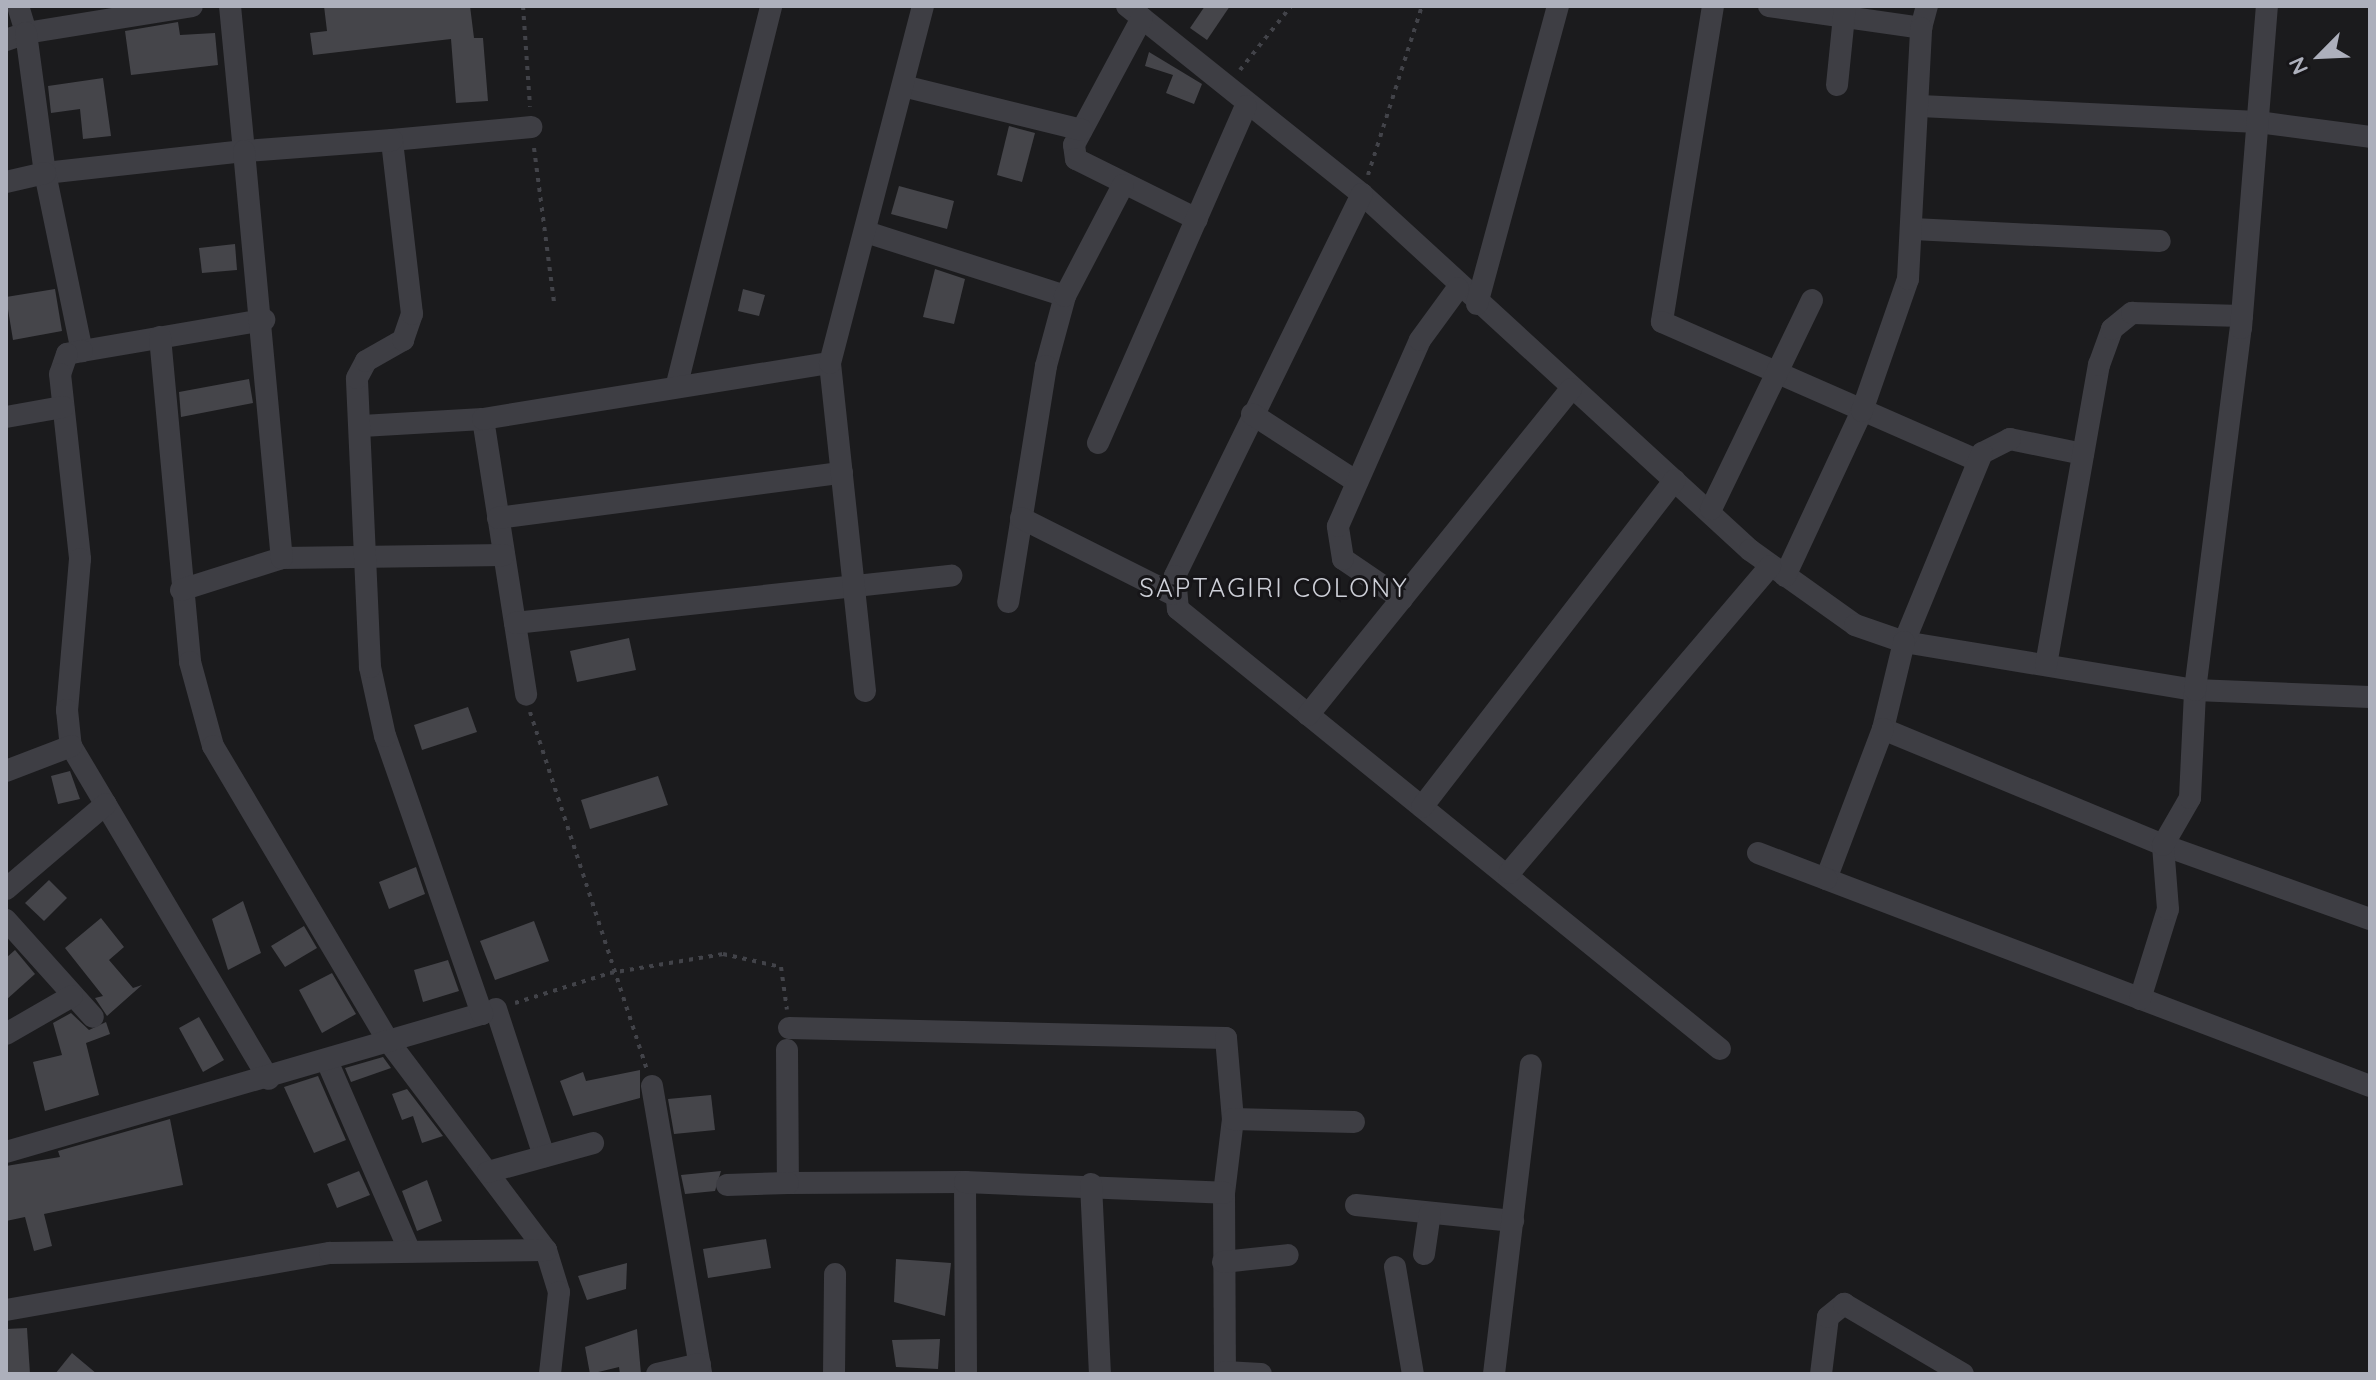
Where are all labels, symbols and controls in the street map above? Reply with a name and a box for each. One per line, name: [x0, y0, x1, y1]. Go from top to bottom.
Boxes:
north arrow: [2280, 16, 2360, 96]
text: N: [2282, 53, 2314, 79]
district label: SAPTAGIRI COLONY: [1139, 572, 1409, 604]

